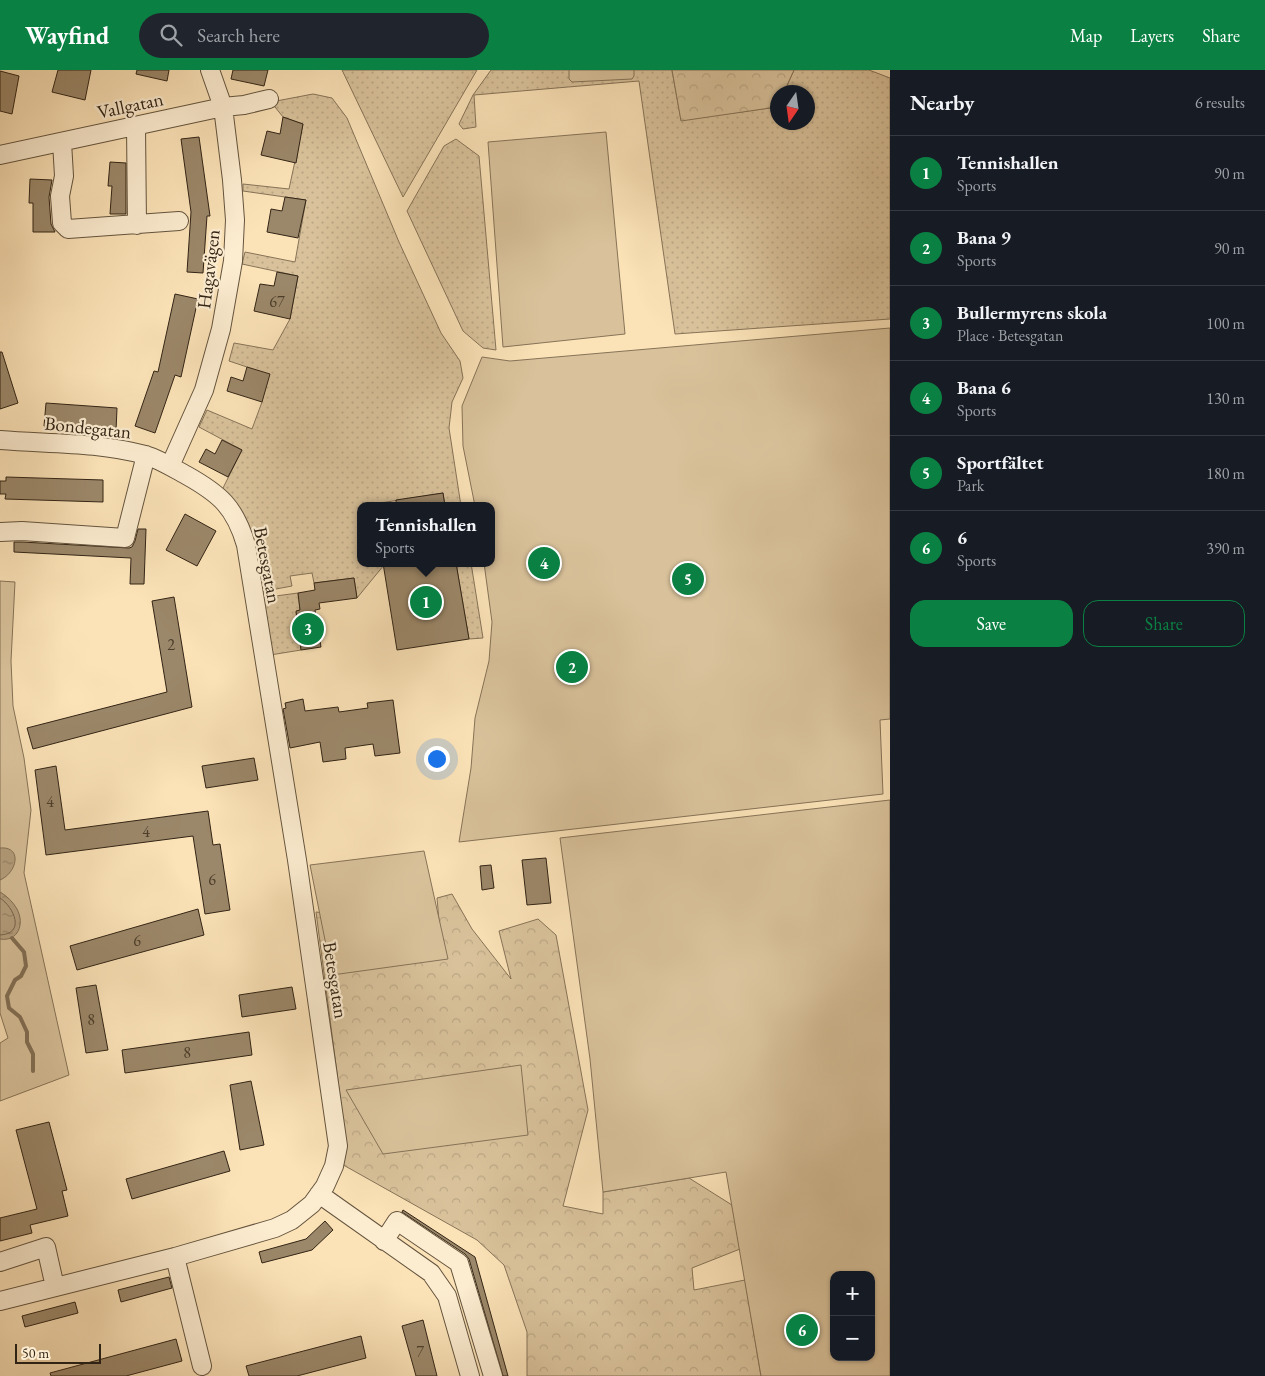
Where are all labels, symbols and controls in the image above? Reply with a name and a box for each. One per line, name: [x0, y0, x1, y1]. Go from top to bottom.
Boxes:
search box: [139, 13, 489, 58]
text: Wayfind: [25, 20, 109, 51]
icon: search: [157, 21, 185, 49]
text: Search here: [197, 23, 280, 48]
text: Map: [1070, 24, 1102, 47]
text: Layers: [1130, 24, 1174, 47]
text: Share: [1202, 24, 1240, 47]
north arrow: [770, 85, 815, 130]
street label: Vallgatan: [95, 86, 165, 125]
text: Nearby: [910, 89, 974, 116]
text: 6 results: [1195, 92, 1245, 113]
text: Tennishallen: [957, 150, 1058, 175]
text: 1: [922, 163, 930, 184]
text: 90 m: [1214, 163, 1245, 184]
text: Sports: [957, 175, 996, 196]
text: Bana 9: [957, 225, 1011, 250]
street label: Hagavägen: [191, 228, 226, 310]
text: 2: [922, 238, 930, 259]
text: 90 m: [1214, 238, 1245, 259]
text: Sports: [957, 250, 996, 271]
house number: 67: [269, 291, 285, 312]
text: Bullermyrens skola: [957, 300, 1107, 325]
text: 3: [922, 313, 930, 334]
text: 100 m: [1206, 313, 1245, 334]
text: Place · Betesgatan: [957, 325, 1063, 346]
text: Bana 6: [957, 375, 1011, 400]
text: 4: [922, 388, 930, 409]
text: 130 m: [1206, 388, 1245, 409]
text: Sports: [957, 400, 996, 421]
street label: Bondegatan: [43, 411, 133, 444]
text: Sportfältet: [957, 450, 1044, 475]
text: 5: [922, 463, 930, 484]
text: 180 m: [1206, 463, 1245, 484]
text: Park: [957, 475, 984, 496]
popup: [357, 502, 495, 567]
text: Tennishallen: [375, 512, 477, 537]
street label: Betesgatan: [248, 525, 287, 606]
text: 6: [957, 525, 967, 550]
text: Sports: [375, 537, 415, 558]
text: 6: [922, 538, 930, 559]
text: 390 m: [1206, 538, 1245, 559]
pin: 4: [528, 544, 560, 582]
text: Sports: [957, 550, 996, 571]
pin: 5: [672, 560, 704, 598]
pin: 1: [410, 583, 442, 621]
button: Save: [910, 600, 1073, 647]
button: Share: [1083, 600, 1245, 647]
pin: 3: [292, 610, 324, 648]
house number: 2: [167, 634, 175, 655]
pin: 2: [556, 648, 588, 686]
your location: [424, 746, 450, 772]
house number: 4: [46, 791, 54, 812]
house number: 4: [142, 821, 150, 842]
house number: 6: [208, 869, 216, 890]
house number: 6: [133, 930, 141, 951]
street label: Betesgatan: [317, 940, 354, 1020]
house number: 8: [87, 1009, 95, 1030]
house number: 8: [183, 1042, 191, 1063]
map controls: [830, 1271, 875, 1361]
button: +: [830, 1271, 875, 1316]
pin: 6: [786, 1311, 818, 1349]
button: −: [830, 1316, 875, 1361]
scale bar: [15, 1341, 101, 1364]
house number: 7: [416, 1341, 424, 1362]
text: 50 m: [22, 1344, 49, 1362]

